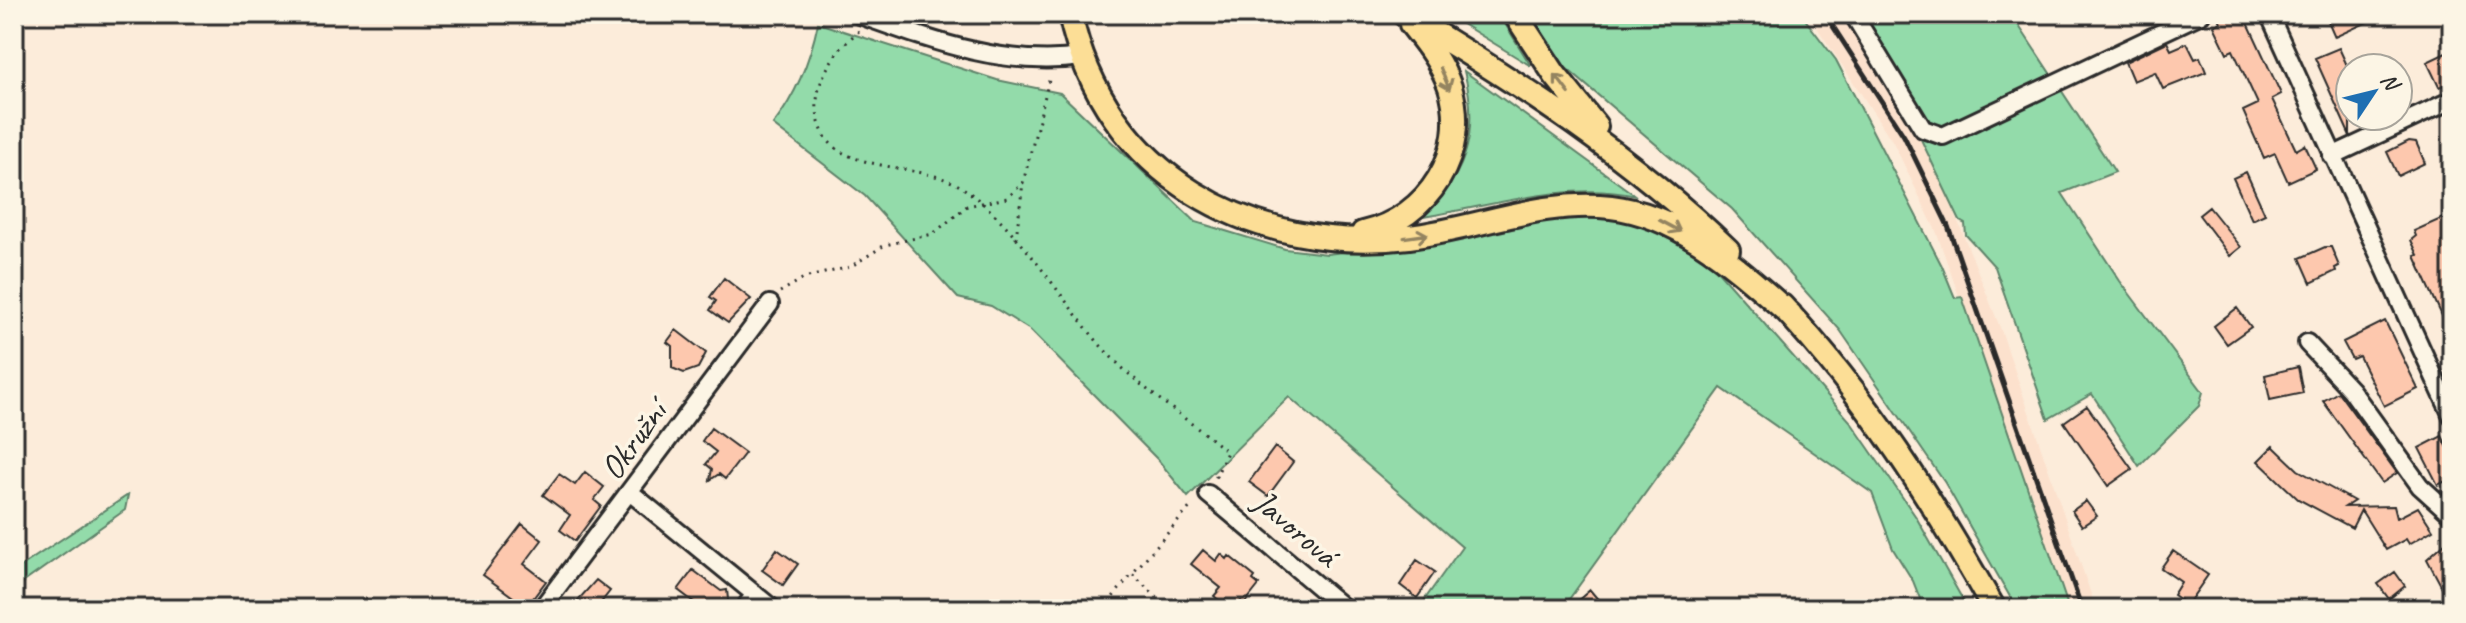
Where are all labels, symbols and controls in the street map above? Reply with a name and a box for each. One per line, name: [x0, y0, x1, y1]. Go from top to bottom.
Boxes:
north arrow: [2334, 52, 2414, 132]
one-way arrow: [1439, 66, 1454, 91]
text: N: [2374, 67, 2407, 97]
one-way arrow: [1553, 74, 1570, 95]
one-way arrow: [1658, 218, 1681, 234]
one-way arrow: [1403, 228, 1428, 243]
street label: Okružní: [590, 387, 680, 488]
street label: Javorová: [1243, 479, 1350, 578]

